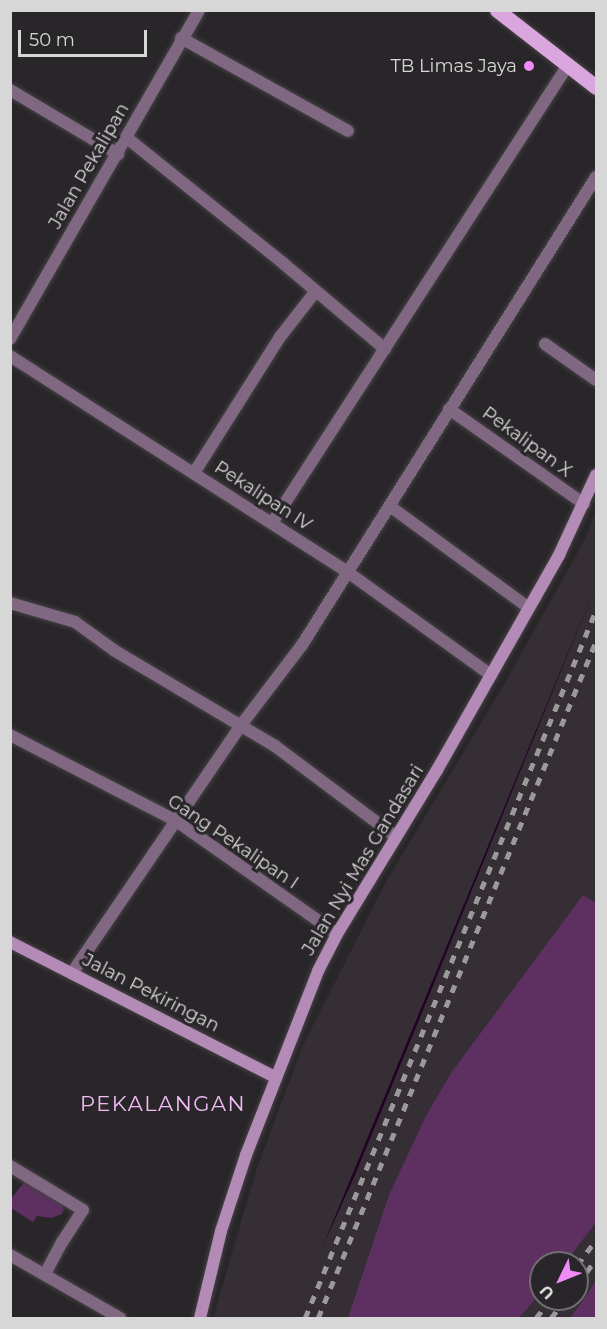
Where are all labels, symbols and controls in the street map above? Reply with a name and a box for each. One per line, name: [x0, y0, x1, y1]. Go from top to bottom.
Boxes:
scale bar: [21, 18, 150, 56]
text: 50 m: [29, 29, 75, 51]
place label: TB Limas Jaya: [390, 55, 517, 77]
marker: TB Limas Jaya: [522, 59, 536, 73]
street label: Jalan Pekalipan: [44, 99, 134, 233]
street label: Pekalipan X: [478, 402, 576, 482]
street label: Pekalipan IV: [210, 456, 316, 536]
street label: Jalan Nyi Mas Gandasari: [298, 761, 428, 959]
street label: Gang Pekalipan I: [163, 790, 303, 894]
street label: Jalan Pekiringan: [79, 949, 223, 1037]
district label: PEKALANGAN: [80, 1091, 246, 1117]
north arrow: [529, 1251, 589, 1311]
text: U: [536, 1281, 558, 1303]

